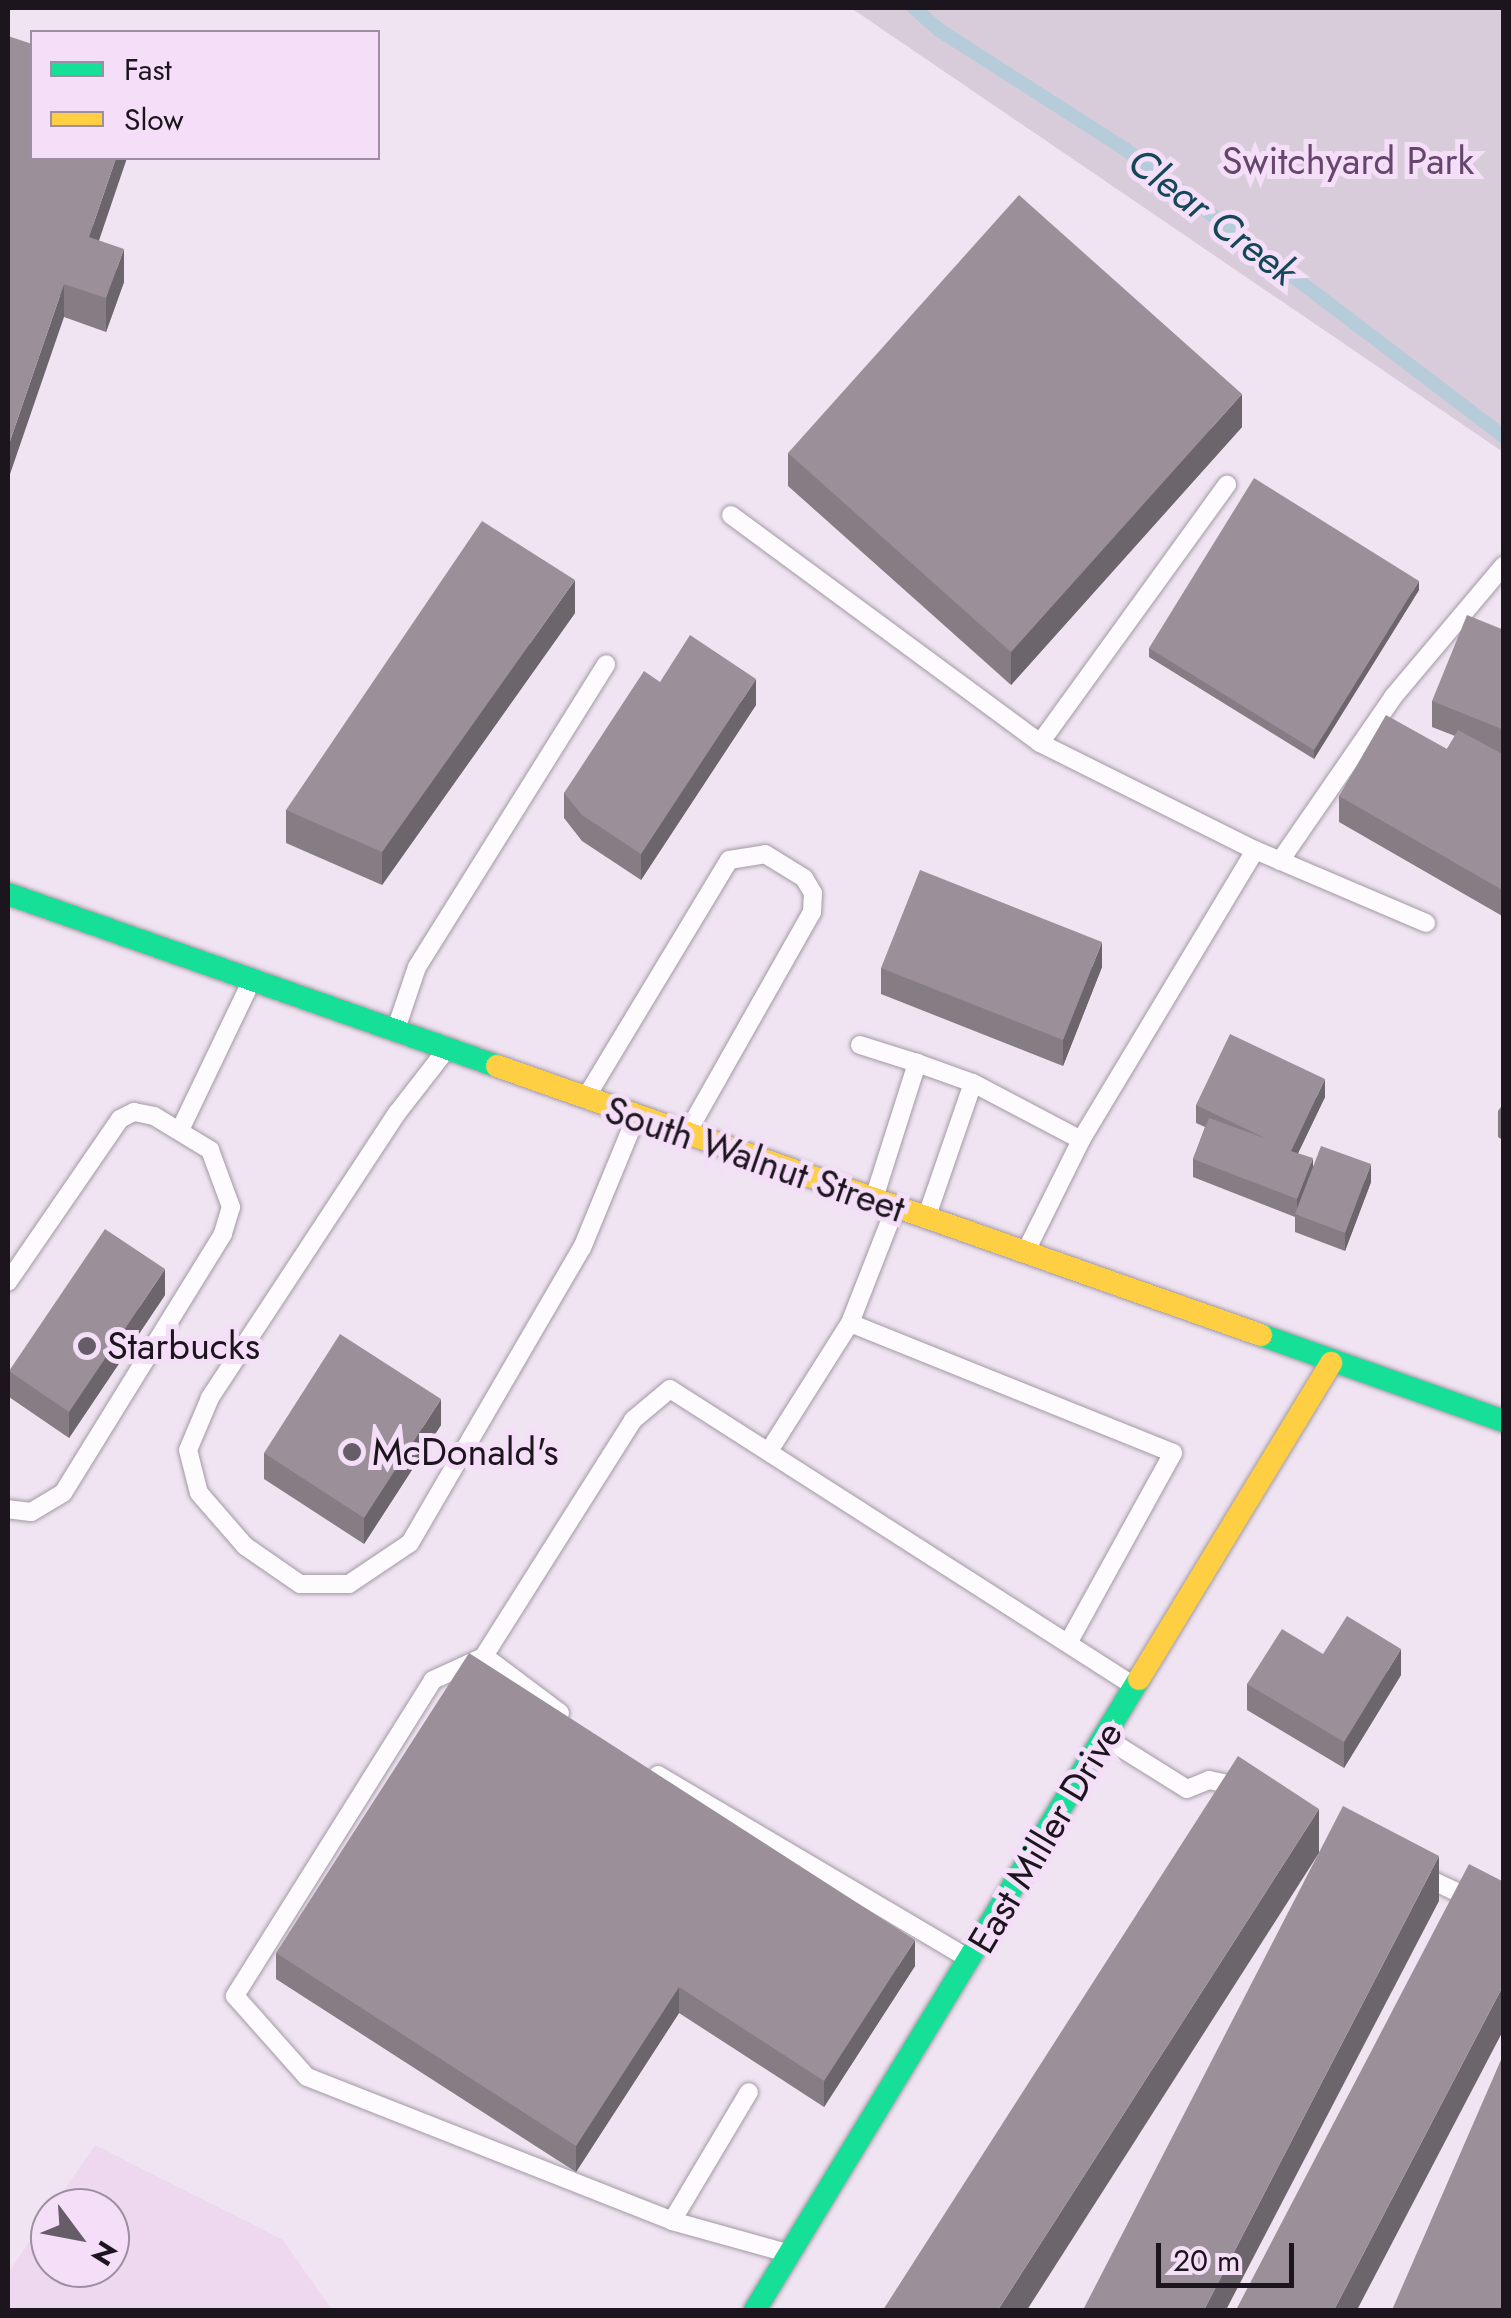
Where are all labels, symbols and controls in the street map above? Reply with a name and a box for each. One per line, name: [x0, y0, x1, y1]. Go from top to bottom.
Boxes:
legend: [30, 30, 380, 160]
text: Fast: [124, 48, 172, 91]
text: Slow: [124, 98, 184, 141]
water label: Clear Creek: [1119, 137, 1307, 295]
park label: Switchyard Park: [1222, 138, 1474, 184]
street label: South Walnut Street: [599, 1086, 911, 1232]
place label: Starbucks: [107, 1323, 260, 1369]
marker: Starbucks: [76, 1335, 98, 1357]
place label: McDonald's: [372, 1429, 559, 1475]
marker: McDonald's: [341, 1441, 363, 1463]
street label: East Miller Drive: [958, 1713, 1132, 1961]
north arrow: [30, 2188, 130, 2288]
scale bar: [1161, 2223, 1298, 2285]
text: N: [81, 2233, 127, 2273]
text: 20 m: [1173, 2239, 1240, 2282]

